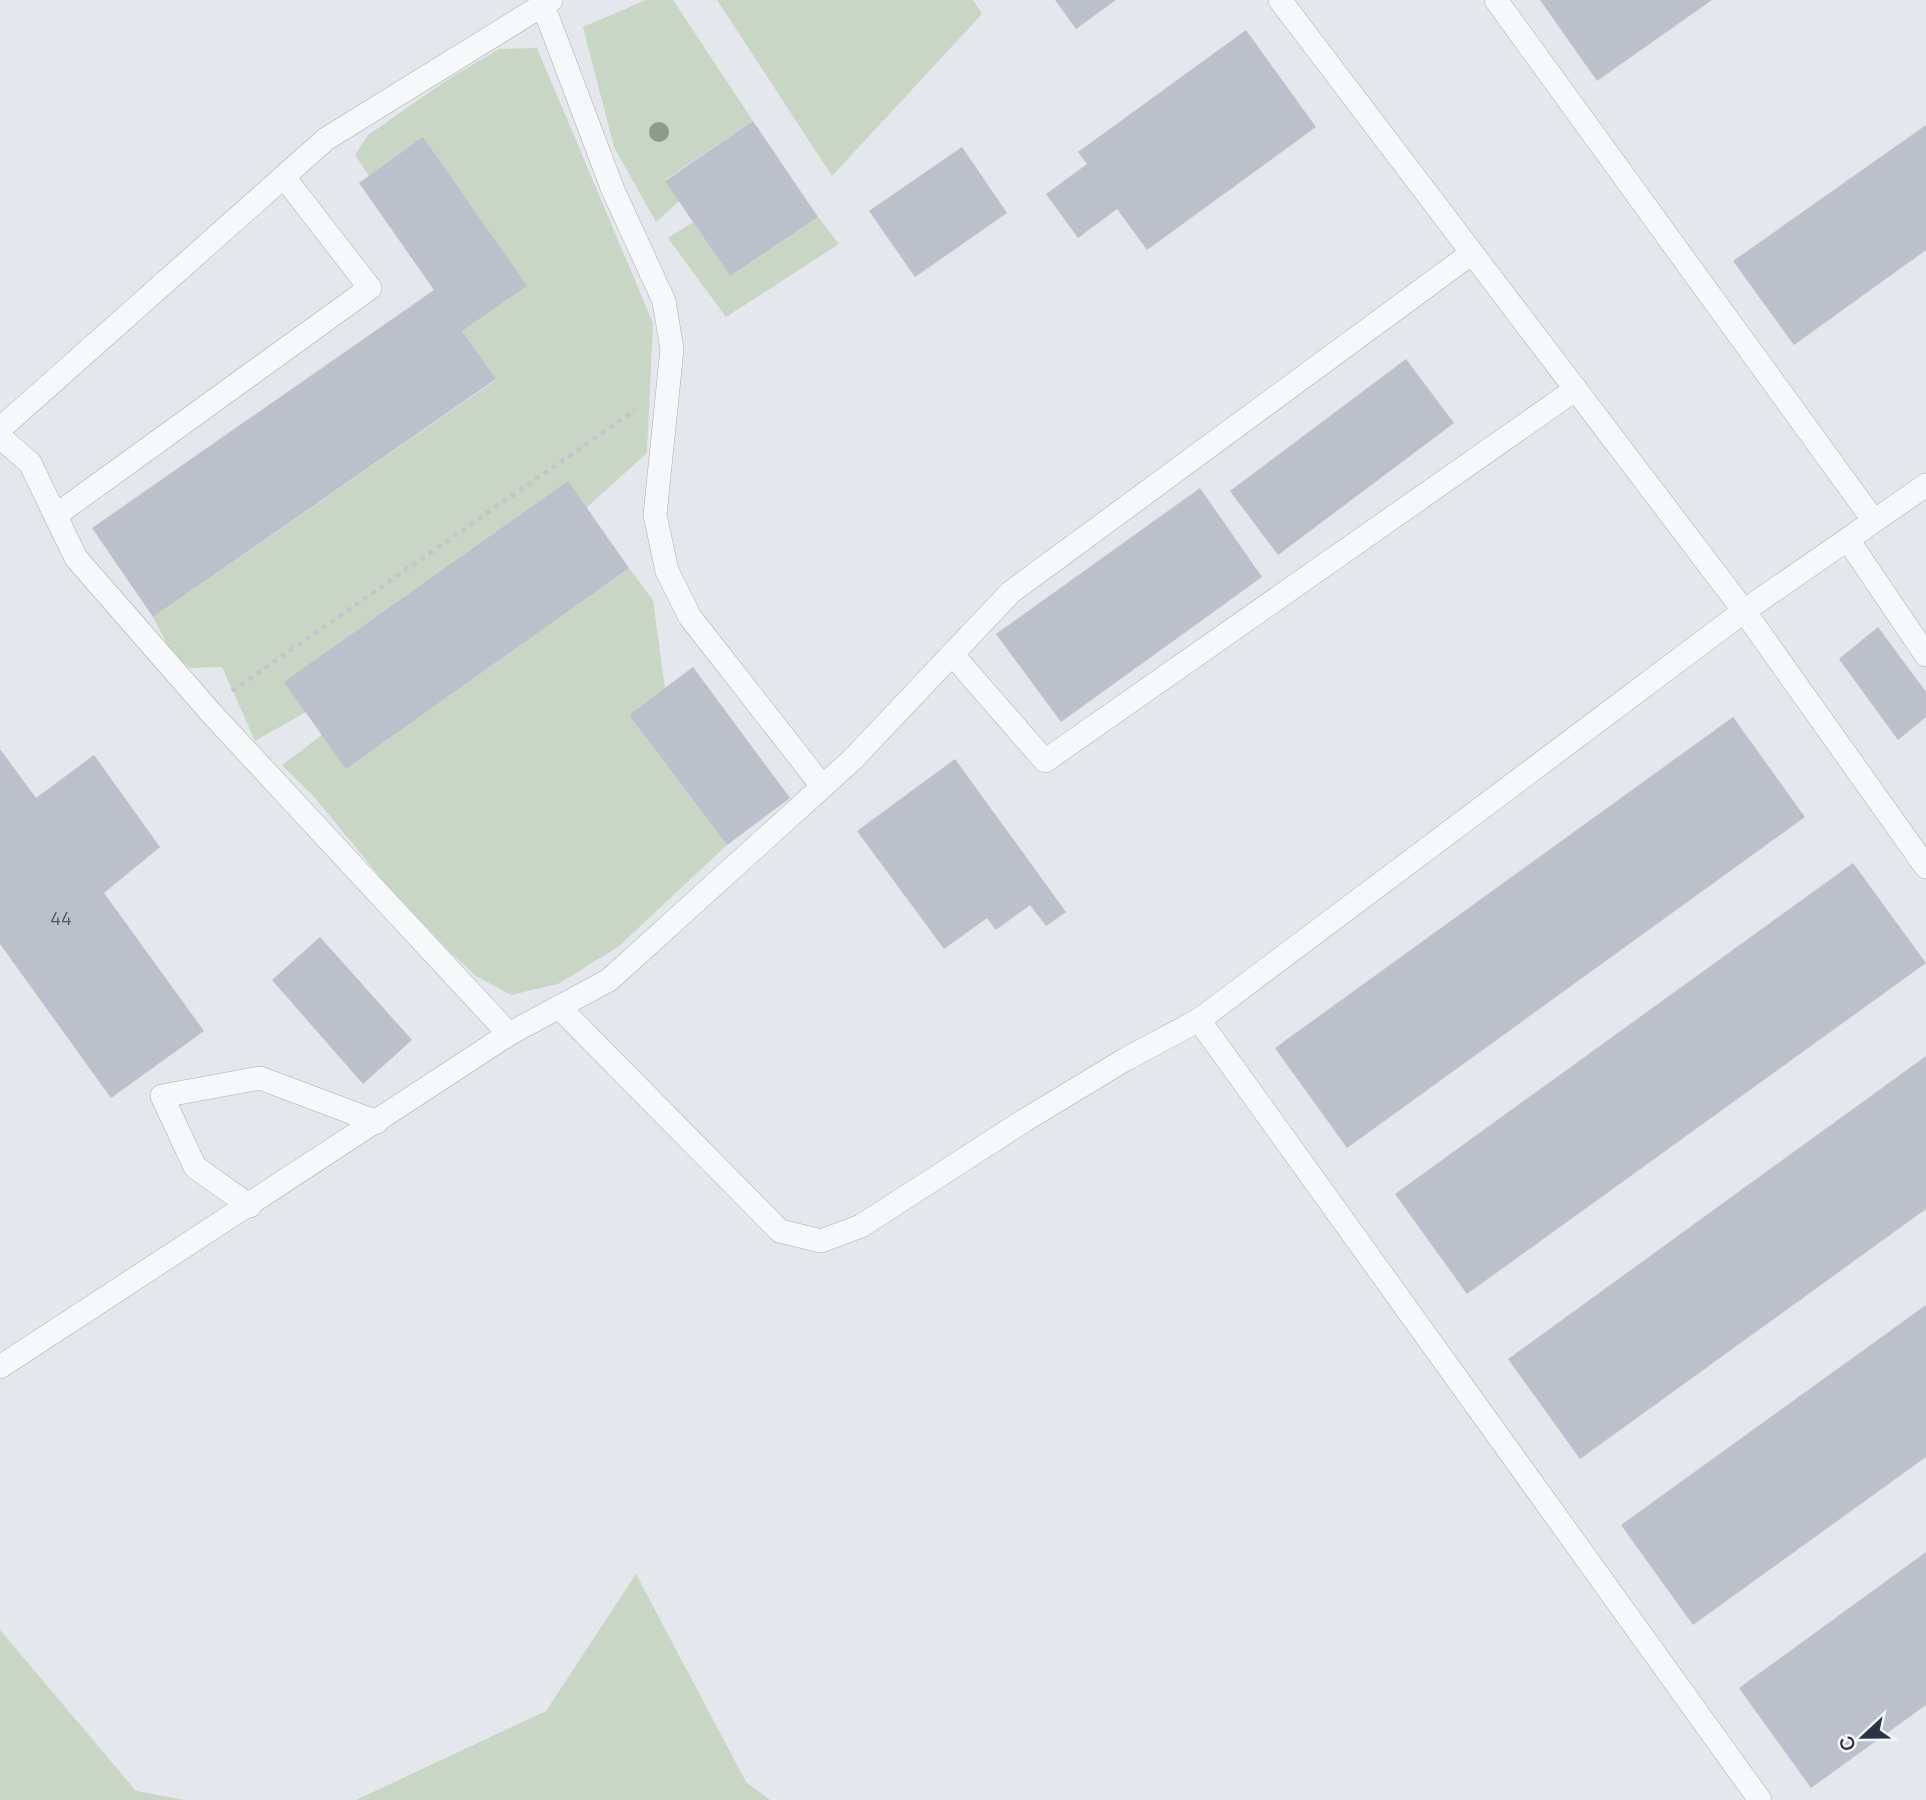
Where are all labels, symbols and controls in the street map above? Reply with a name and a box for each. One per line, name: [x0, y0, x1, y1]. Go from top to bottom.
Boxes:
house number: 44: [50, 906, 72, 930]
north arrow: [1828, 1702, 1898, 1772]
text: С: [1833, 1732, 1862, 1755]

